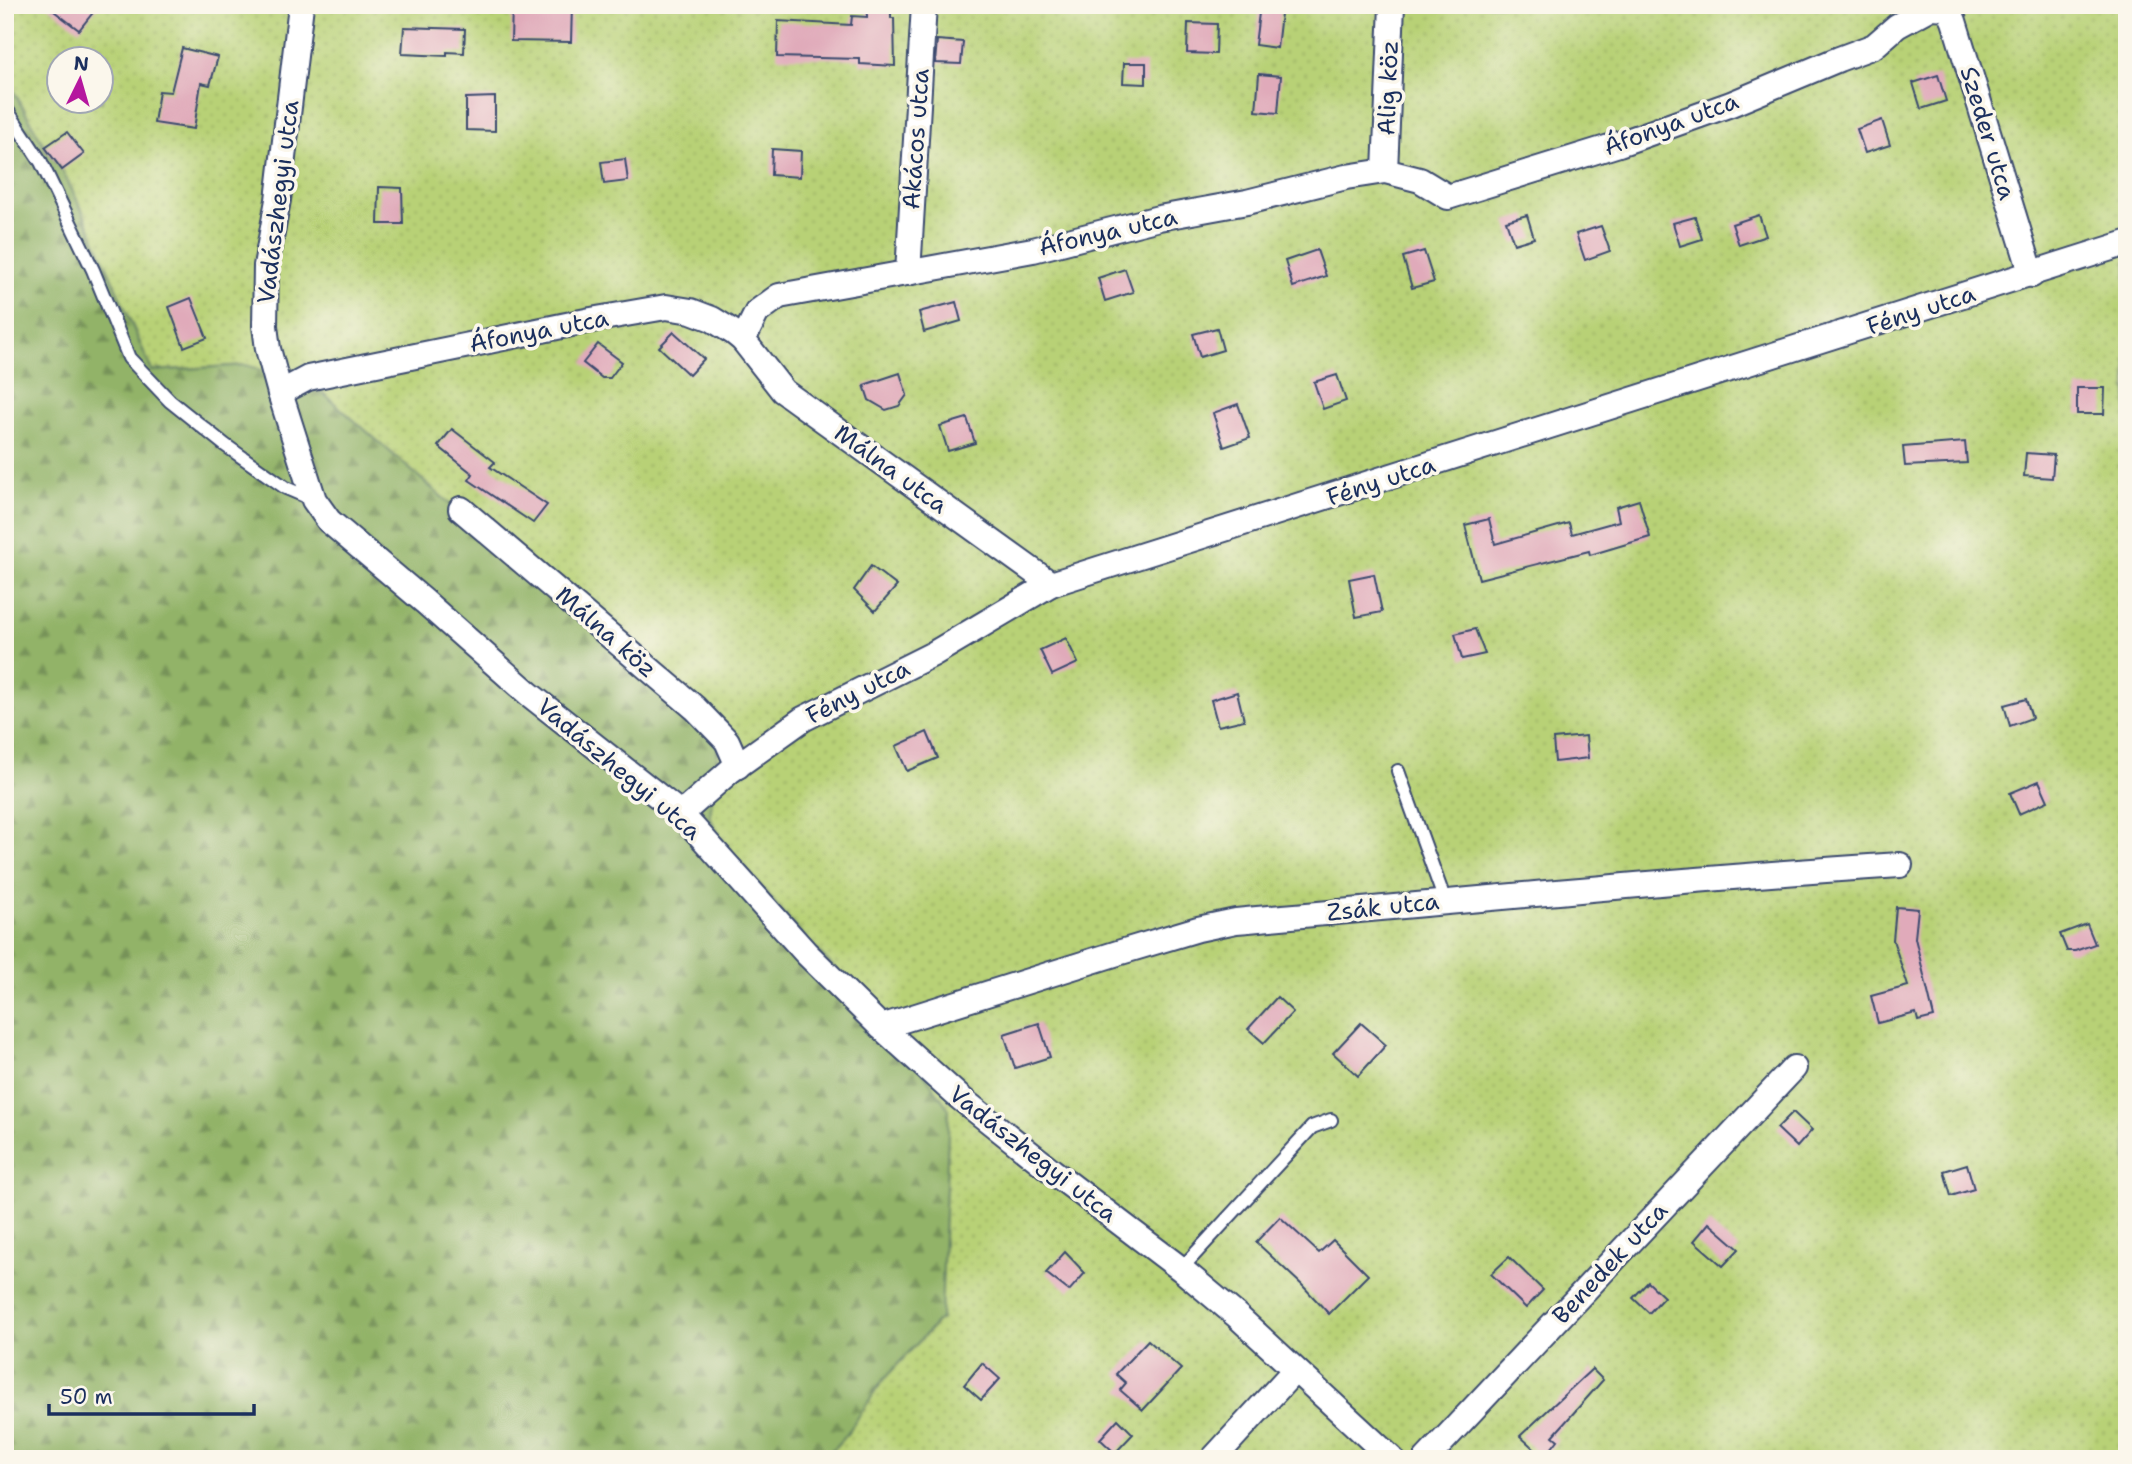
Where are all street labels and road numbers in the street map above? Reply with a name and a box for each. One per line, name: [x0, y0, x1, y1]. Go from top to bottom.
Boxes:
street label: Alig köz: [1370, 40, 1406, 136]
street label: Szeder utca: [1953, 62, 2023, 204]
street label: Akácos utca: [895, 67, 937, 211]
street label: Áfonya utca: [1599, 85, 1743, 163]
street label: Vadászhegyi utca: [250, 98, 306, 306]
street label: Áfonya utca: [1036, 201, 1180, 263]
street label: Fény utca: [1863, 277, 1979, 343]
street label: Áfonya utca: [467, 302, 611, 360]
street label: Málna utca: [828, 417, 954, 521]
street label: Fény utca: [1323, 448, 1439, 514]
street label: Málna köz: [549, 579, 663, 685]
street label: Fény utca: [801, 652, 915, 732]
street label: Vadászhegyi utca: [530, 691, 708, 847]
street label: Zsák utca: [1325, 885, 1441, 929]
street label: Vadászhegyi utca: [942, 1078, 1124, 1230]
street label: Benedek utca: [1545, 1195, 1675, 1331]

